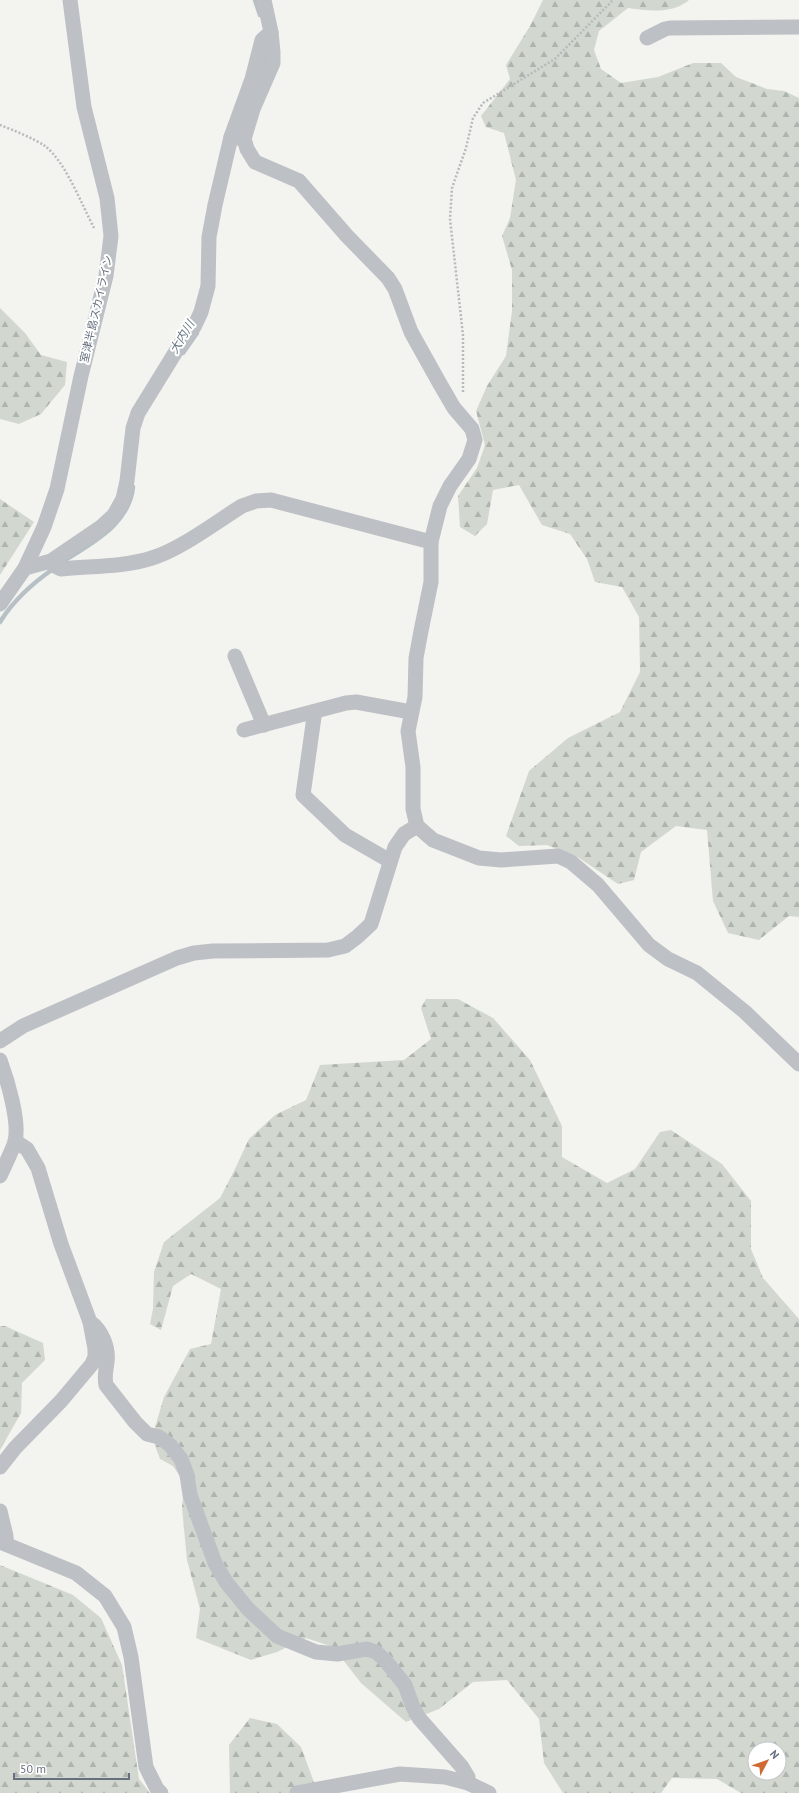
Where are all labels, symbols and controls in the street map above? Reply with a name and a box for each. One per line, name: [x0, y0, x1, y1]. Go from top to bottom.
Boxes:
street label: 室津半島スカイライン: [77, 254, 115, 364]
water label: 大内川: [166, 316, 198, 356]
north arrow: [747, 1741, 787, 1781]
text: N: [767, 1747, 782, 1762]
scale bar: [14, 1755, 129, 1781]
text: 50 m: [20, 1761, 46, 1776]

